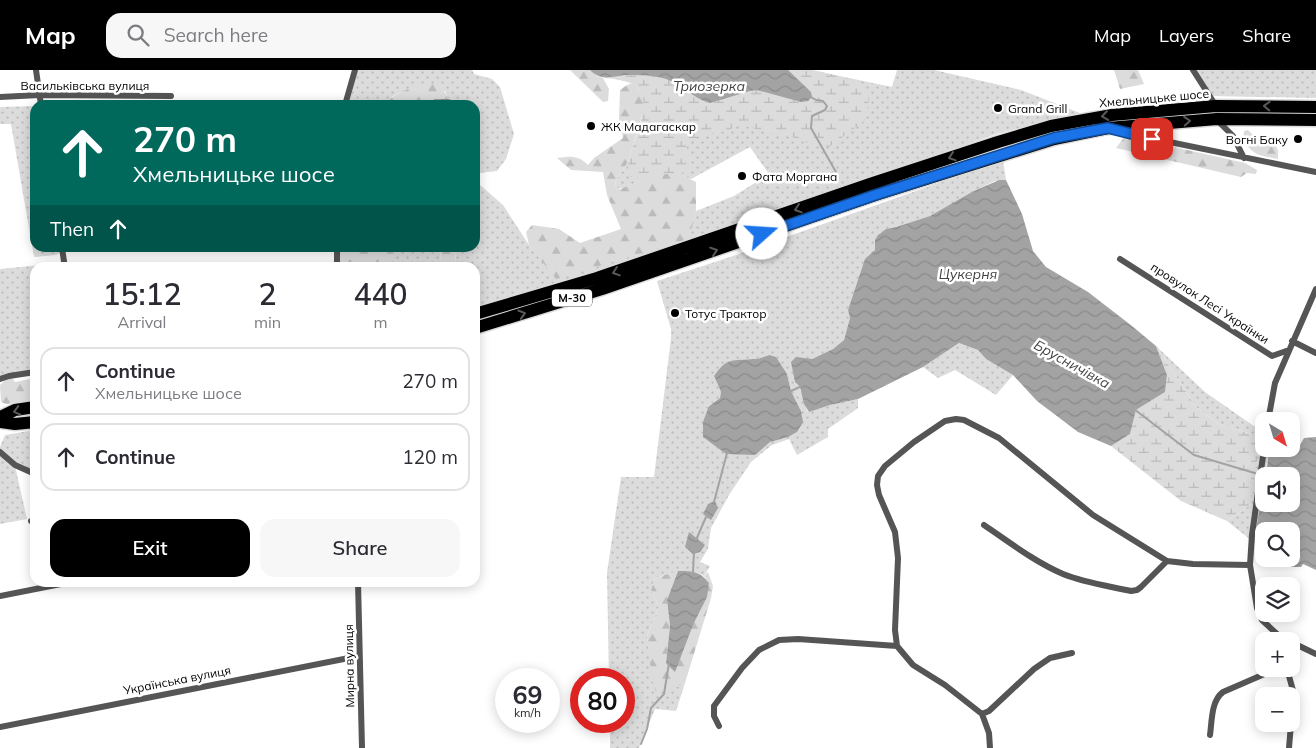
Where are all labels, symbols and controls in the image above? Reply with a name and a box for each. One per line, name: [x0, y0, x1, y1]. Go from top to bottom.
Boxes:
search box: [106, 13, 456, 58]
text: Map: [25, 20, 76, 50]
icon: search: [124, 21, 152, 49]
text: Search here: [164, 23, 268, 47]
text: Map: [1094, 24, 1131, 47]
text: Layers: [1159, 24, 1214, 47]
text: Share: [1242, 24, 1291, 47]
water label: Триозерка: [673, 77, 745, 95]
street label: Васильківська вулиця: [21, 78, 149, 93]
street label: Хмельницьке шосе: [1098, 86, 1210, 110]
place label: Grand Grill: [1008, 101, 1067, 116]
one-way arrow: [1263, 101, 1271, 111]
marker: Grand Grill: [992, 102, 1004, 114]
one-way arrow: [1101, 110, 1110, 120]
one-way arrow: [1183, 116, 1191, 127]
text: 270 m: [133, 117, 237, 161]
pin: [1131, 118, 1173, 160]
place label: ЖК Мадагаскар: [601, 119, 696, 134]
icon: ahead: [50, 120, 115, 185]
marker: ЖК Мадагаскар: [585, 120, 597, 132]
icon: arrive: [1138, 125, 1166, 153]
place label: Вогні Баку: [1226, 132, 1289, 147]
marker: Вогні Баку: [1292, 133, 1304, 145]
one-way arrow: [948, 151, 956, 161]
text: Хмельницьке шосе: [133, 160, 335, 188]
place label: Фата Моргана: [752, 169, 837, 184]
marker: Фата Моргана: [736, 170, 748, 182]
one-way arrow: [794, 203, 803, 213]
position arrow: [735, 207, 787, 259]
icon: ahead: [104, 215, 132, 243]
text: Then: [50, 217, 94, 241]
one-way arrow: [709, 246, 718, 256]
street label: провулок Лесі Українки: [1148, 259, 1272, 347]
water label: Цукерня: [939, 265, 998, 283]
one-way arrow: [612, 266, 620, 276]
text: 15:12: [102, 275, 182, 313]
text: 2: [259, 275, 277, 313]
text: 440: [354, 275, 408, 313]
road number: М-30: [552, 290, 592, 307]
place label: Тотус Трактор: [685, 306, 767, 321]
marker: Тотус Трактор: [669, 307, 681, 319]
one-way arrow: [517, 309, 525, 319]
text: Arrival: [118, 312, 166, 332]
text: min: [254, 312, 281, 332]
text: m: [374, 312, 388, 332]
water label: Брусничівка: [1031, 336, 1114, 393]
text: Continue: [95, 359, 175, 383]
icon: ahead: [52, 367, 80, 395]
text: 270 m: [402, 369, 458, 393]
text: Хмельницьке шосе: [95, 383, 242, 403]
one-way arrow: [13, 405, 21, 416]
north arrow: [1255, 412, 1300, 458]
map controls: [1255, 412, 1300, 732]
icon: ahead: [52, 443, 80, 471]
text: Continue: [95, 445, 175, 469]
text: 120 m: [402, 445, 458, 469]
button: sound: [1255, 467, 1300, 512]
button: Exit: [50, 519, 250, 577]
button: Share: [260, 519, 460, 577]
button: search: [1255, 522, 1300, 567]
button: layers: [1255, 577, 1300, 622]
street label: Мирна вулиця: [341, 624, 357, 708]
button: +: [1255, 632, 1300, 677]
street label: Українська вулиця: [121, 662, 232, 698]
speed limit sign: 80: [570, 668, 635, 733]
text: 69: [512, 679, 543, 710]
button: −: [1255, 687, 1300, 732]
text: km/h: [514, 705, 541, 720]

